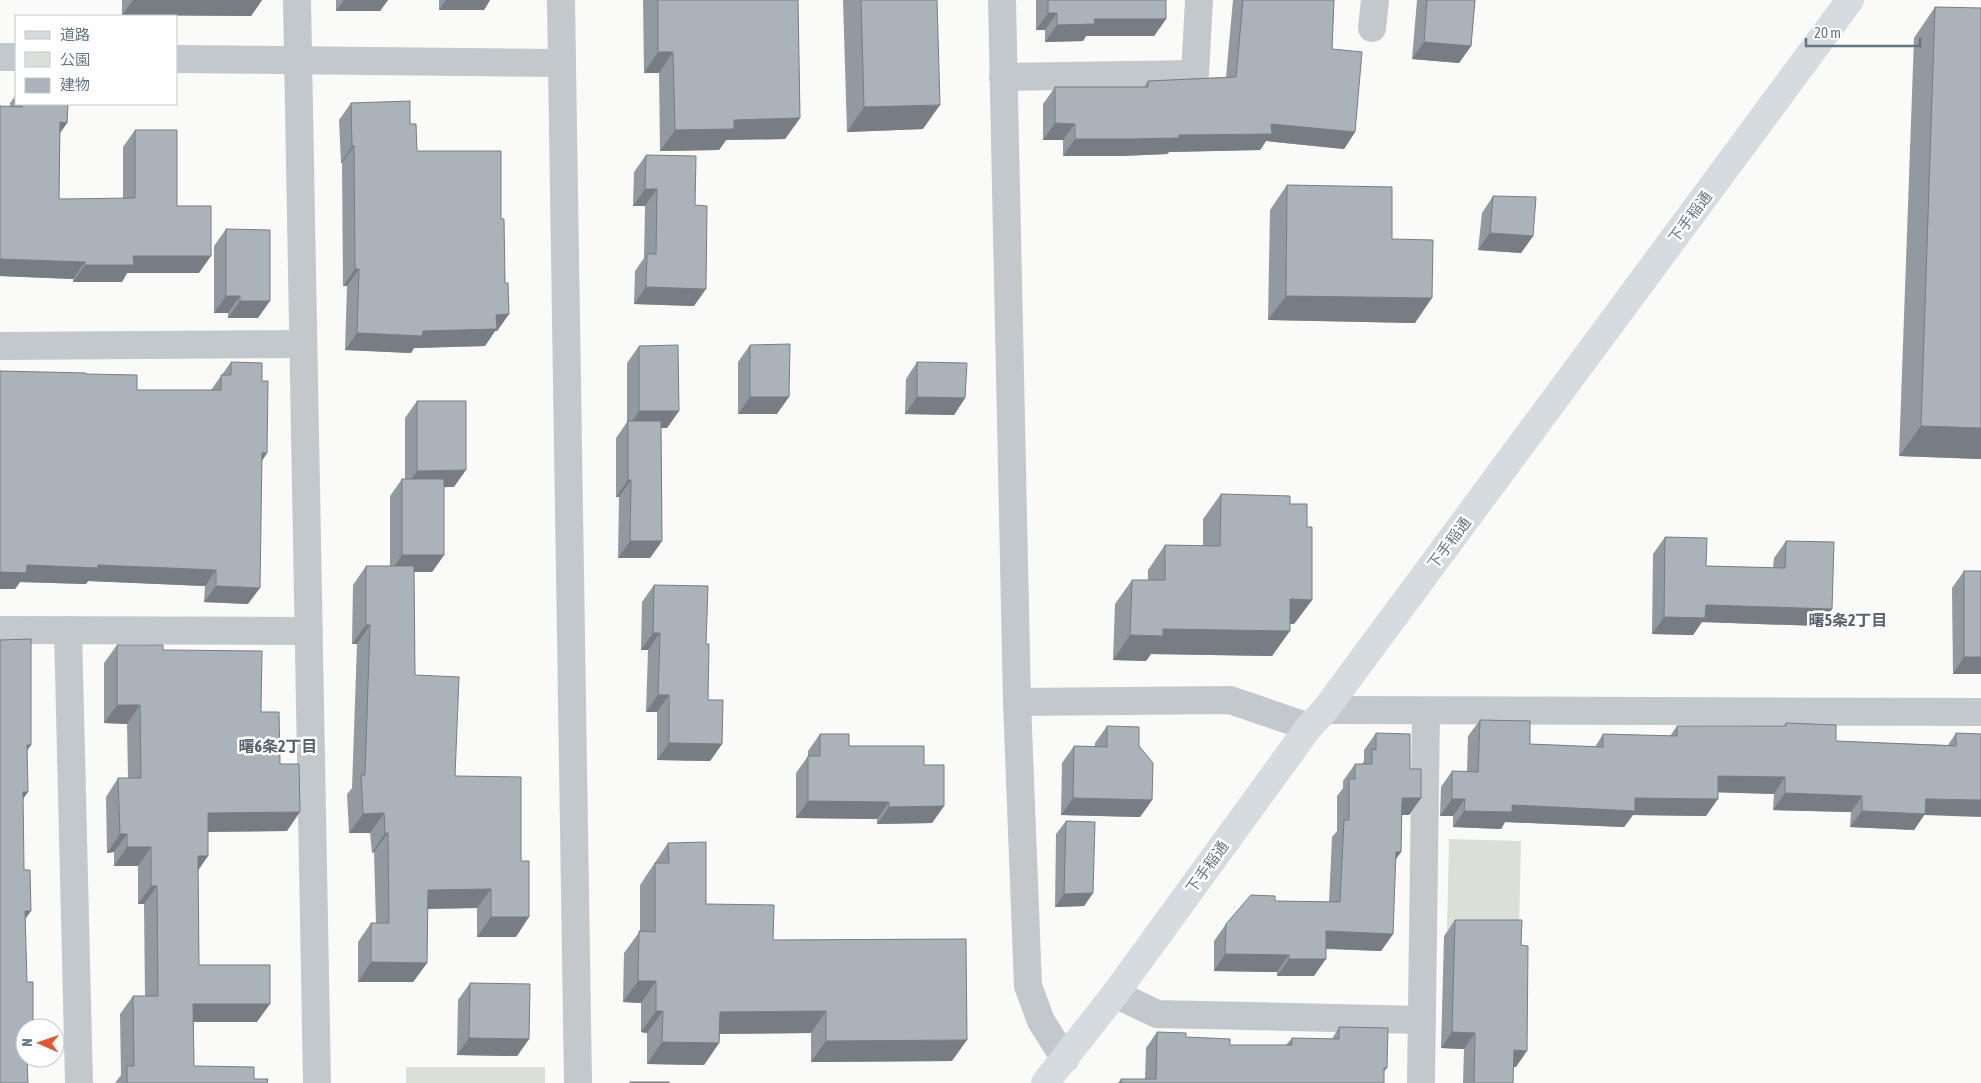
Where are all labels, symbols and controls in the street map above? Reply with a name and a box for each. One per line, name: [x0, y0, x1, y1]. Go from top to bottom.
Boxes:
legend: [15, 15, 178, 105]
scale bar: [1806, 15, 1920, 47]
text: 20 m: [1814, 24, 1841, 41]
text: 道路: [60, 26, 90, 43]
text: 公園: [60, 51, 90, 68]
text: 建物: [60, 76, 90, 93]
street label: 下手稲通: [1665, 188, 1715, 246]
street label: 下手稲通: [1424, 514, 1474, 572]
district label: 曙5条2丁目: [1808, 611, 1888, 629]
district label: 曙6条2丁目: [238, 737, 318, 755]
street label: 下手稲通: [1182, 838, 1232, 896]
north arrow: [15, 1018, 65, 1068]
text: N: [19, 1038, 35, 1047]

